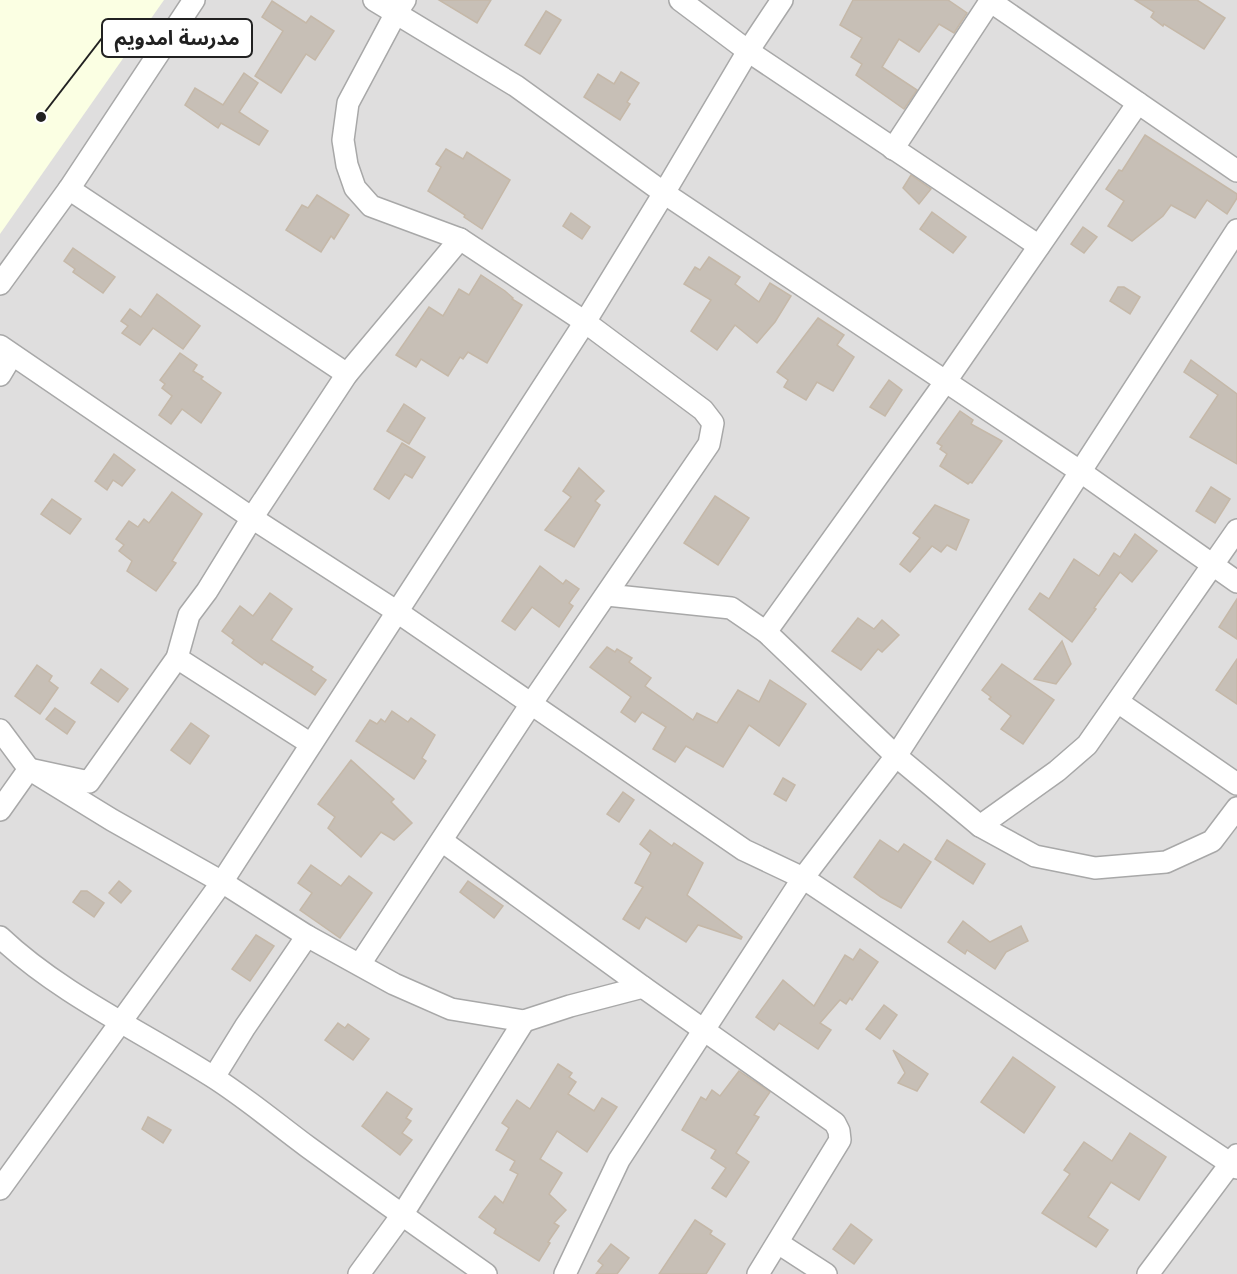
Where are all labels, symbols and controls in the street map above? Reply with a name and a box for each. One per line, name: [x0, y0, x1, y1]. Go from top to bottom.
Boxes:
callout: مدرسة امدويم: [102, 19, 252, 57]
text: مدرسة امدويم: [114, 25, 240, 53]

